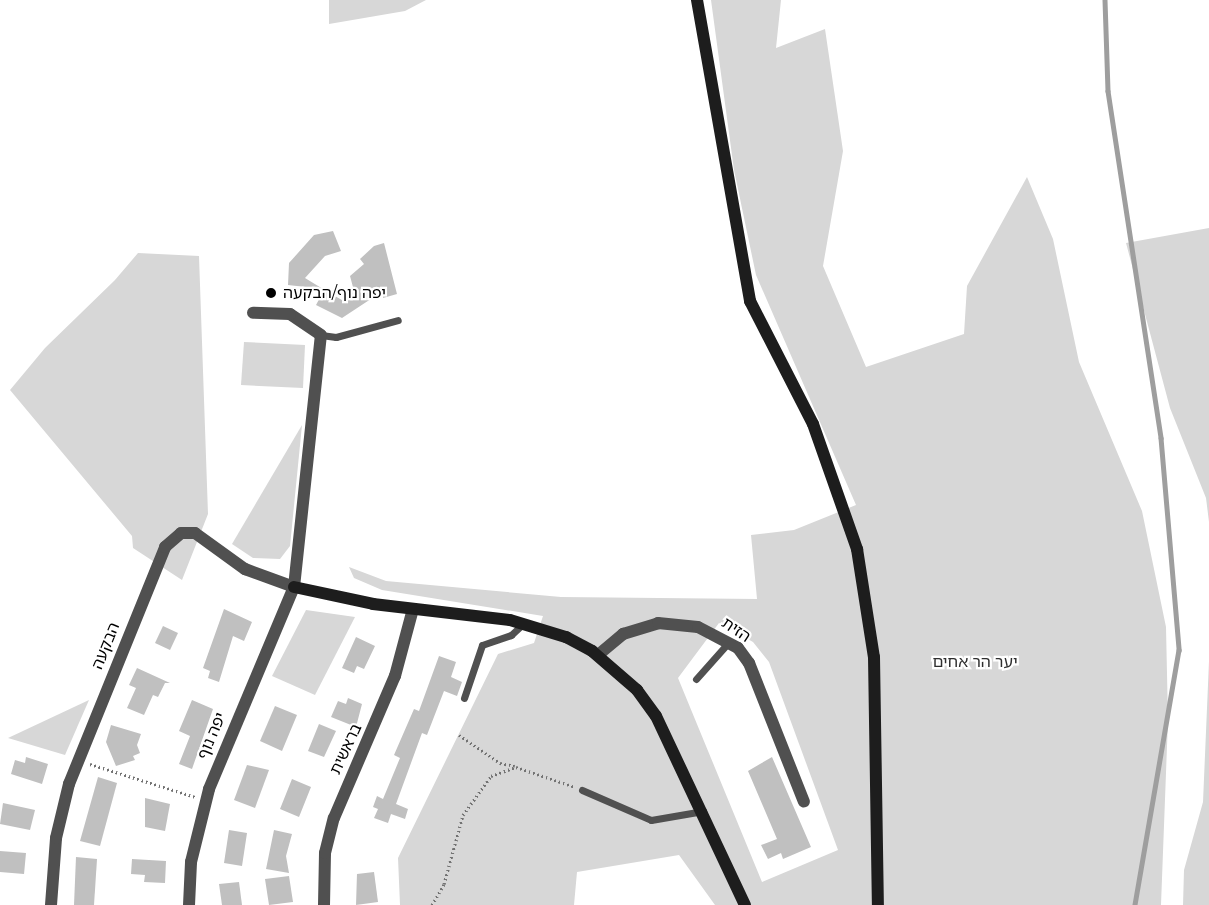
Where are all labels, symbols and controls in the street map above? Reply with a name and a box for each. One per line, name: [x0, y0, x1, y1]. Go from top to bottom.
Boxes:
place label: יפה נוף/הבקעה: [283, 283, 386, 303]
marker: יפה נוף/הבקעה: [264, 286, 278, 300]
street label: הזית: [718, 613, 754, 647]
street label: הבקעה: [88, 620, 124, 672]
park label: יער הר אחים: [932, 652, 1018, 672]
street label: יפה נוף: [194, 710, 230, 762]
street label: בראשית: [326, 720, 366, 778]

